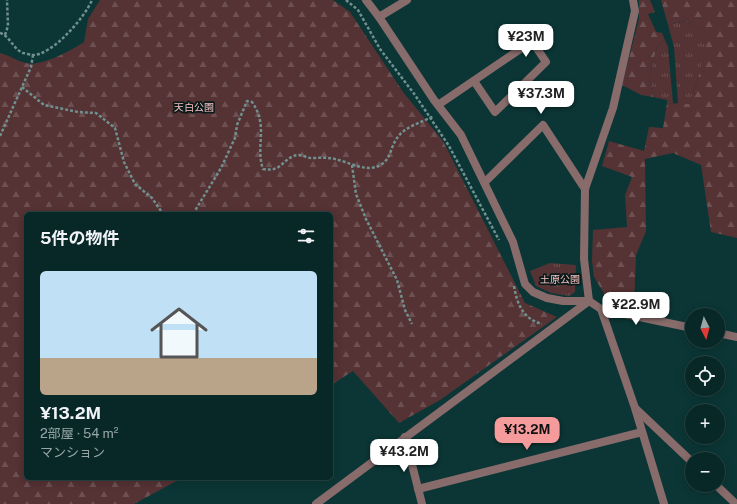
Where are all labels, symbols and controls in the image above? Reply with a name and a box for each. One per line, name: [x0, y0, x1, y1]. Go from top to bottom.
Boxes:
pin: ¥23M: [502, 24, 550, 58]
text: ¥23M: [507, 29, 545, 44]
pin: ¥37.3M: [508, 81, 574, 115]
text: ¥37.3M: [517, 86, 565, 101]
park label: 天白公園: [174, 101, 214, 113]
icon: filters: [295, 225, 317, 247]
text: 5件の物件: [40, 228, 119, 248]
park label: 土原公園: [540, 273, 580, 285]
pin: ¥22.9M: [603, 292, 669, 326]
icon: home: [143, 297, 215, 369]
text: ¥22.9M: [611, 297, 661, 312]
north arrow: [685, 308, 725, 348]
map controls: [685, 308, 725, 492]
button: locate: [685, 356, 725, 396]
text: ¥13.2M: [40, 403, 101, 423]
button: +: [685, 404, 725, 444]
pin: ¥13.2M: [494, 417, 560, 451]
text: ¥13.2M: [504, 422, 550, 437]
text: 2部屋 · 54 m²: [40, 426, 119, 441]
pin: ¥43.2M: [371, 439, 437, 473]
text: ¥43.2M: [379, 444, 429, 459]
text: マンション: [40, 445, 105, 460]
button: −: [685, 452, 725, 492]

